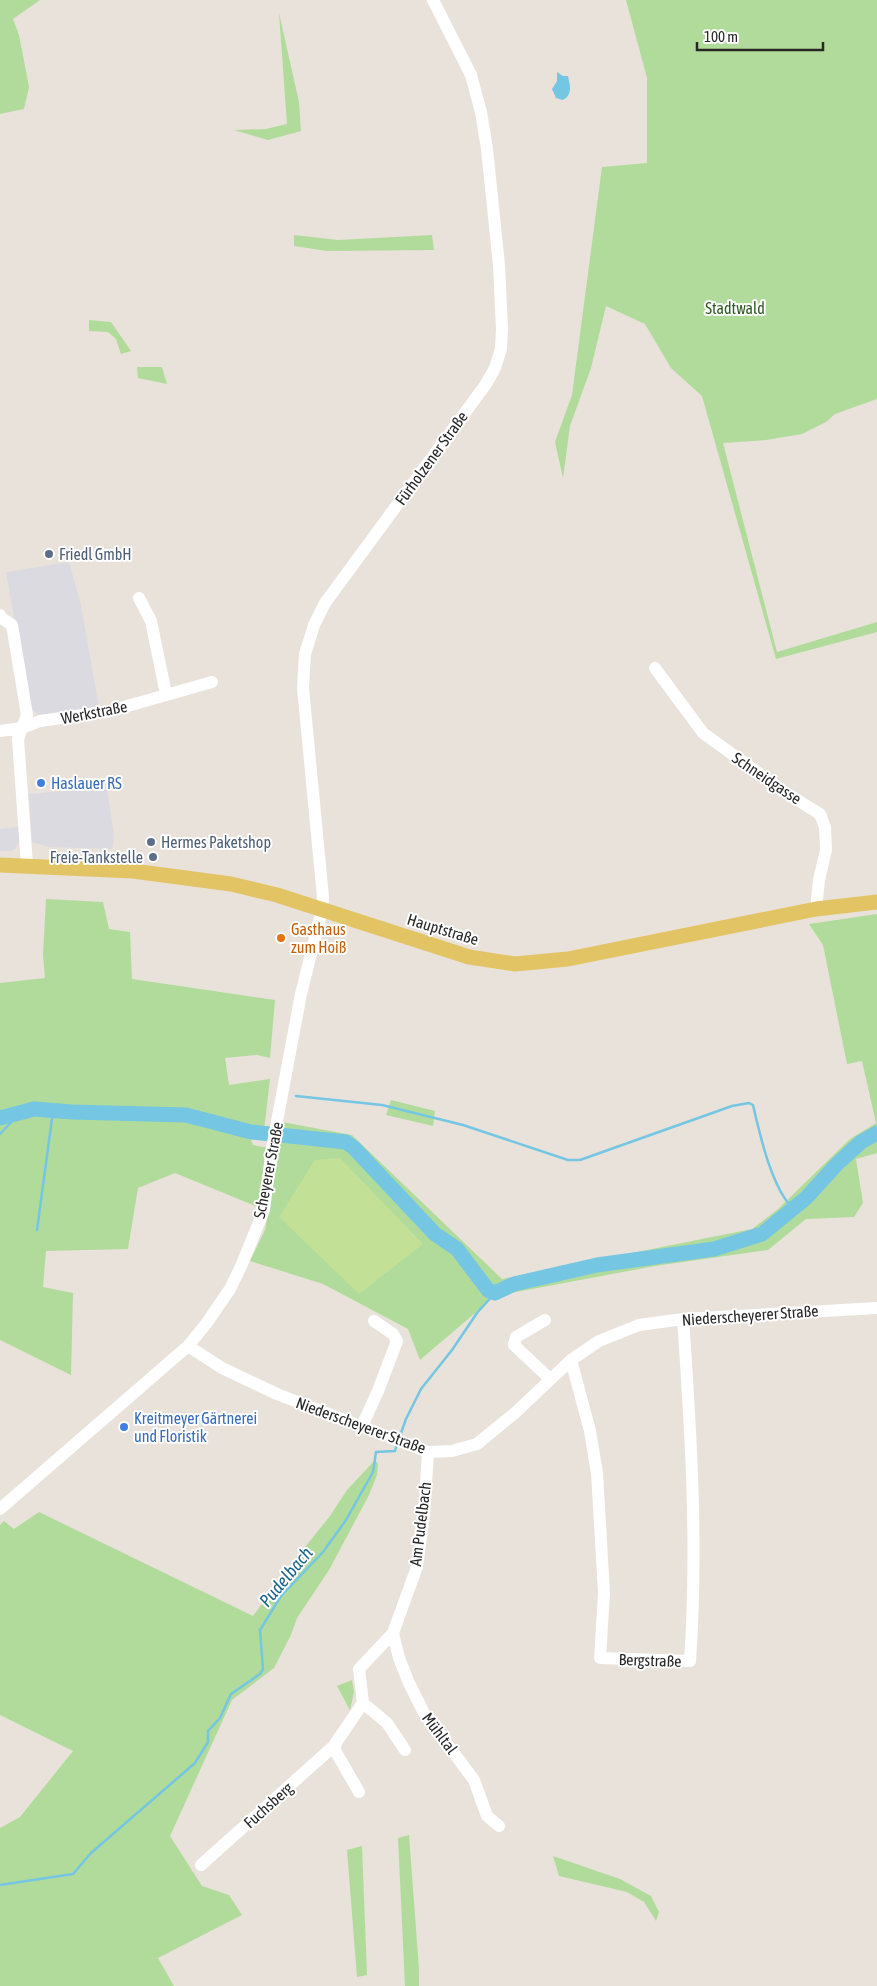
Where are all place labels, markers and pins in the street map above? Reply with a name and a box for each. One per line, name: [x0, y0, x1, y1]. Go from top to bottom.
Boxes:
place label: Friedl GmbH: [59, 545, 132, 563]
marker: Friedl GmbH: [43, 548, 55, 560]
place label: Haslauer RS: [51, 774, 122, 792]
marker: Haslauer RS: [35, 777, 47, 789]
place label: Hermes Paketshop: [161, 833, 271, 852]
marker: Hermes Paketshop: [145, 836, 157, 848]
place label: Freie-Tankstelle: [50, 848, 143, 866]
marker: Freie-Tankstelle: [147, 851, 159, 863]
place label: Gasthaus zum Hoiß: [291, 920, 347, 956]
marker: Gasthaus zum Hoiß: [275, 932, 287, 944]
place label: Kreitmeyer Gärtnerei und Floristik: [134, 1409, 257, 1445]
marker: Kreitmeyer Gärtnerei und Floristik: [118, 1421, 130, 1433]

